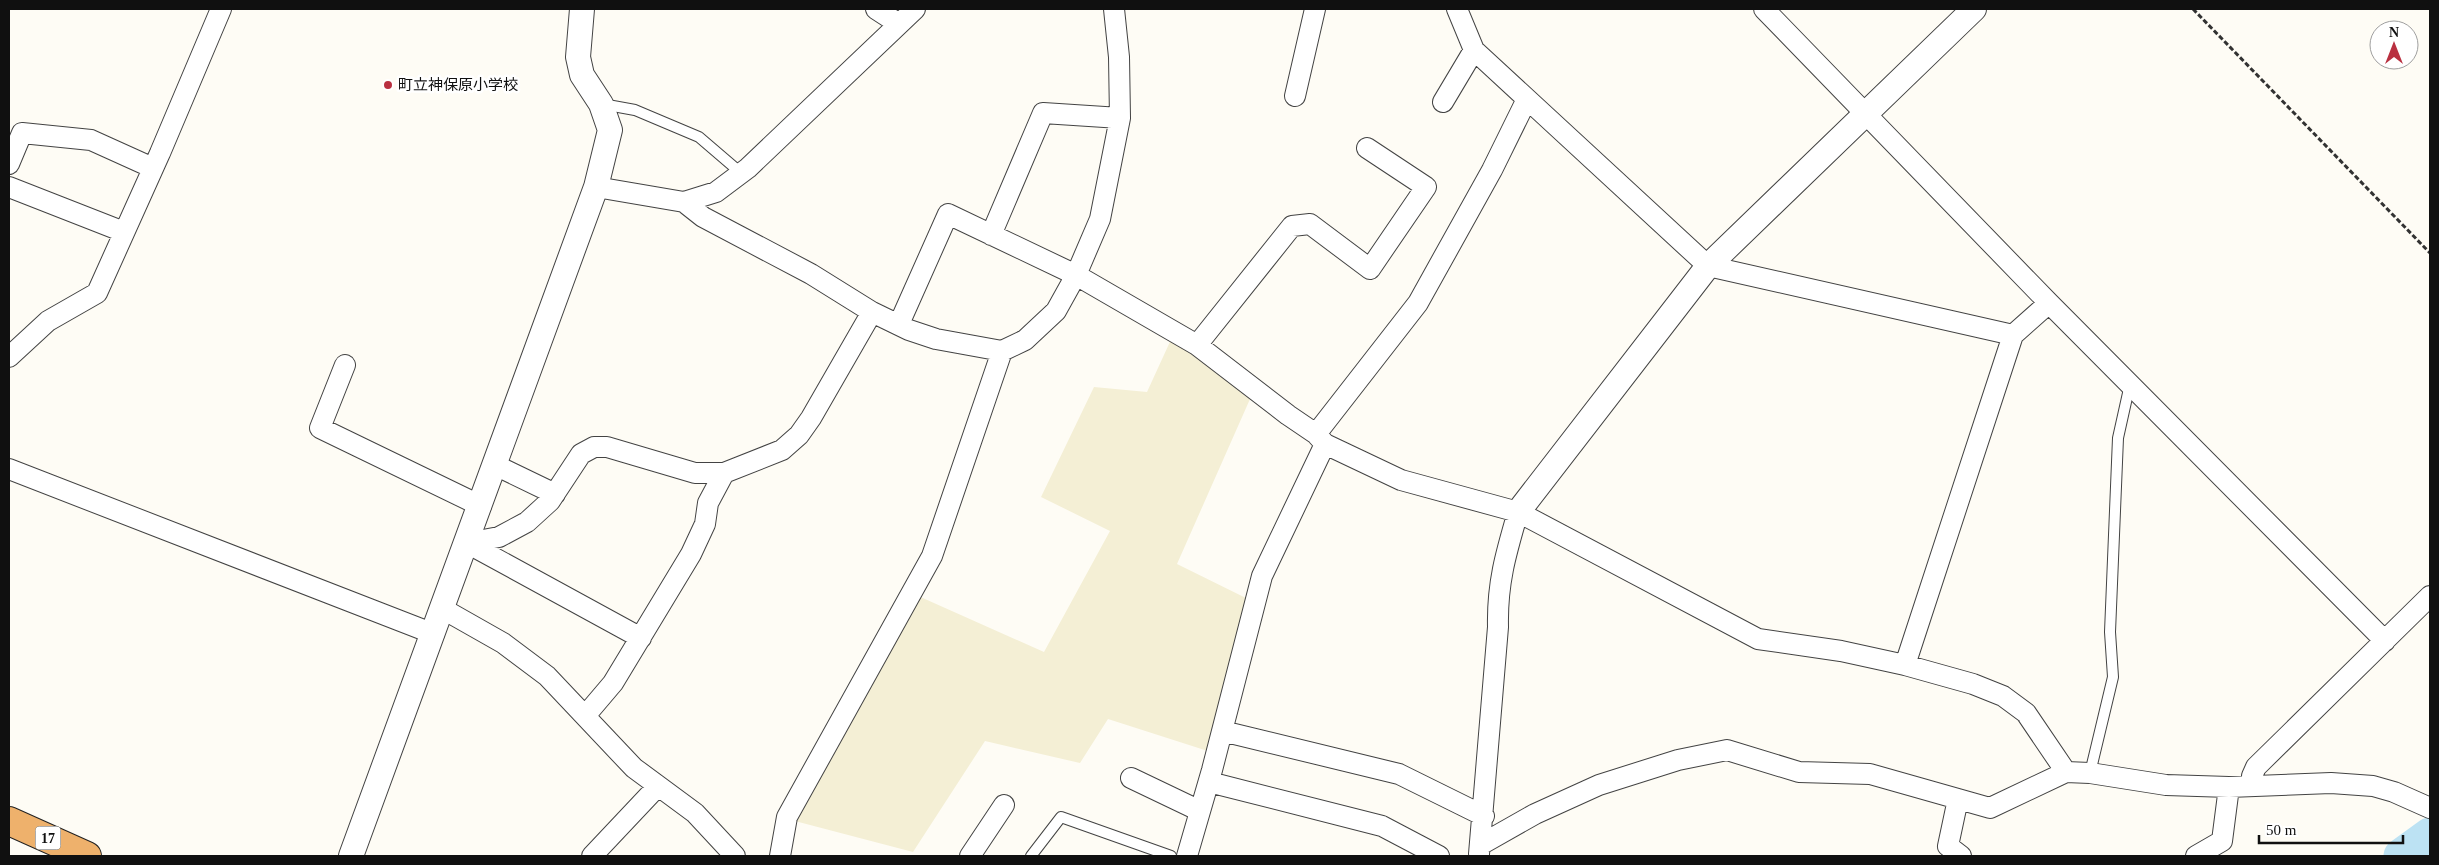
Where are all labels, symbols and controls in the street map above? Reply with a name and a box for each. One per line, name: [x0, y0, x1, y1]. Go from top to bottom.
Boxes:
north arrow: [2369, 20, 2419, 70]
text: N: [2389, 25, 2399, 40]
place label: 町立神保原小学校: [398, 77, 518, 93]
marker: 町立神保原小学校: [382, 79, 394, 91]
scale bar: [2259, 812, 2403, 844]
text: 50 m: [2266, 822, 2297, 838]
road number: 17: [36, 826, 60, 850]

